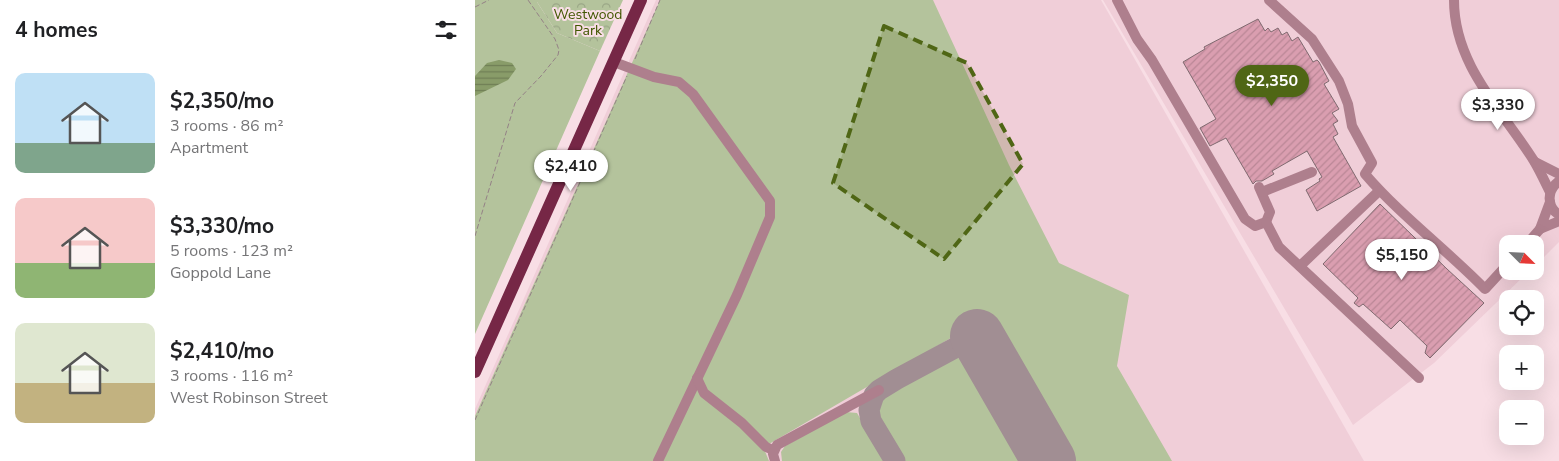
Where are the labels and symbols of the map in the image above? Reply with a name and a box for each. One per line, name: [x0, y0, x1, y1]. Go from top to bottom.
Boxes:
park label: Westwood Park: [553, 5, 623, 40]
pin: $2,350: [1231, 64, 1313, 107]
pin: $3,330: [1457, 88, 1539, 131]
pin: $2,410: [530, 150, 612, 192]
north arrow: [1499, 235, 1544, 280]
pin: $5,150: [1361, 238, 1443, 281]

